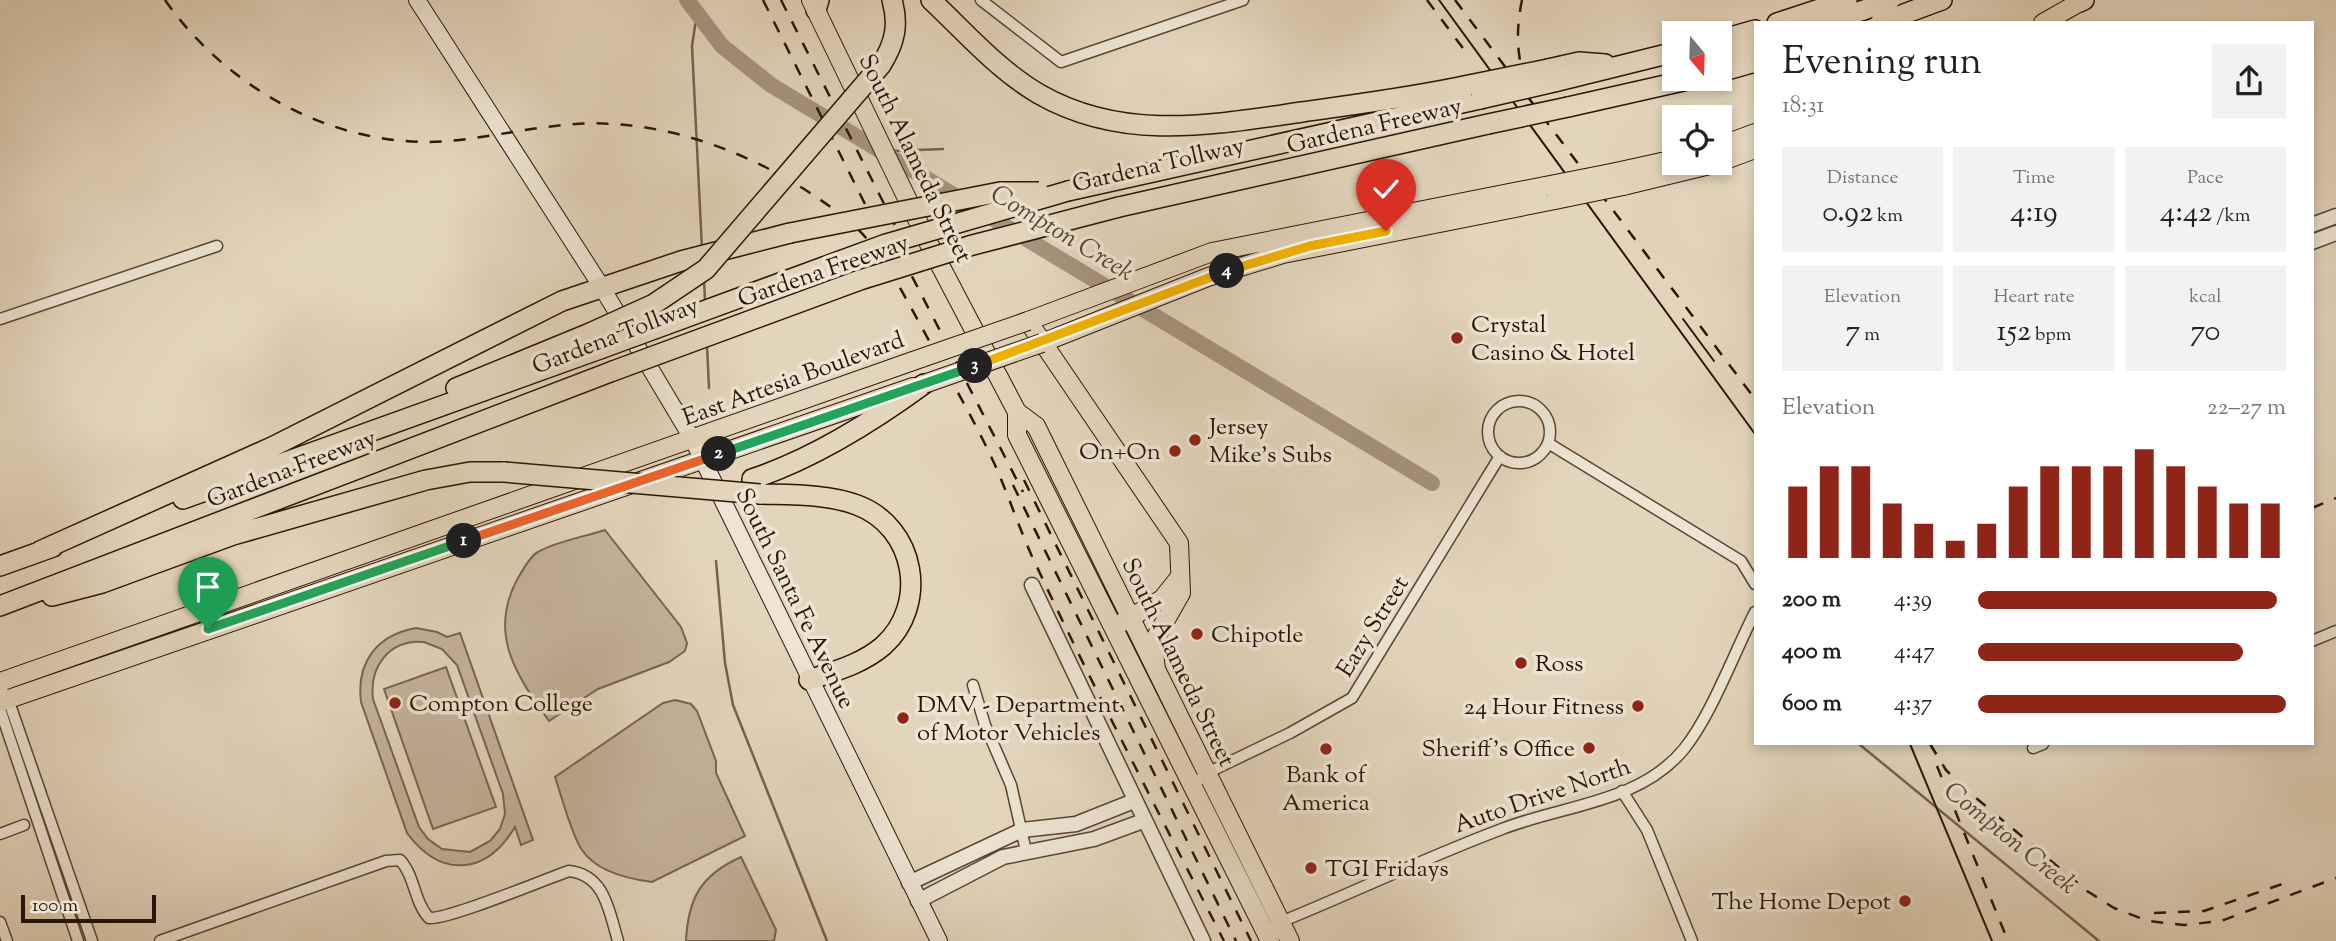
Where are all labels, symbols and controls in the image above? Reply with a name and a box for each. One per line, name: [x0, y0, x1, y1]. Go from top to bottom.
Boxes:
north arrow: [1662, 21, 1732, 91]
map controls: [1662, 21, 1732, 175]
text: Evening run: [1782, 37, 1982, 91]
button: share: [2212, 44, 2286, 118]
street label: South Alameda Street: [849, 49, 980, 269]
street label: Gardena Freeway: [1284, 90, 1465, 164]
text: 18:31: [1782, 90, 1824, 123]
button: locate: [1662, 105, 1732, 175]
street label: Gardena Tollway: [1069, 130, 1248, 202]
pin: [1356, 159, 1416, 231]
text: Distance: [1827, 165, 1898, 192]
text: Time: [2013, 165, 2055, 192]
text: Pace: [2187, 165, 2224, 192]
icon: check: [1367, 170, 1405, 208]
water label: Compton Creek: [983, 177, 1141, 292]
text: 0.92: [1822, 192, 1873, 235]
text: 4:19: [2010, 192, 2058, 235]
text: 4:42: [2160, 192, 2212, 235]
text: km: [1873, 203, 1903, 230]
text: /km: [2212, 203, 2251, 230]
street label: Gardena Freeway: [734, 227, 914, 317]
pin: 4: [1210, 254, 1244, 288]
text: 4: [1222, 257, 1231, 284]
text: Elevation: [1824, 284, 1901, 311]
text: Heart rate: [1993, 284, 2075, 311]
text: kcal: [2189, 284, 2222, 311]
street label: Gardena Tollway: [528, 289, 704, 384]
place label: Crystal Casino & Hotel: [1471, 309, 1636, 371]
text: 7: [1845, 311, 1860, 354]
text: 152: [1996, 311, 2031, 354]
text: 70: [2190, 311, 2220, 354]
text: m: [1860, 322, 1880, 349]
text: bpm: [2031, 322, 2072, 349]
street label: East Artesia Boulevard: [678, 324, 910, 436]
marker: Crystal Casino & Hotel: [1449, 330, 1465, 346]
pin: 3: [958, 348, 992, 384]
text: 3: [971, 352, 978, 379]
text: Elevation: [1782, 392, 1875, 425]
text: 22–27 m: [2207, 392, 2286, 425]
place label: Jersey Mike's Subs: [1207, 411, 1332, 473]
street label: Gardena Freeway: [202, 422, 381, 518]
marker: Jersey Mike's Subs: [1187, 432, 1203, 448]
pin: 2: [702, 436, 736, 472]
place label: On+On: [1079, 436, 1161, 470]
text: 2: [714, 440, 723, 467]
marker: On+On: [1167, 443, 1183, 459]
street label: South Santa Fe Avenue: [726, 483, 862, 715]
pin: 1: [447, 524, 482, 558]
text: 1: [460, 527, 467, 554]
street label: South Alameda Street: [1112, 553, 1243, 773]
pin: [178, 557, 238, 629]
icon: arrive: [189, 568, 227, 606]
street label: Eazy Street: [1329, 570, 1418, 684]
text: 200 m: [1782, 584, 1841, 617]
text: 4:39: [1894, 584, 1932, 617]
place label: Chipotle: [1211, 619, 1303, 653]
marker: Chipotle: [1189, 626, 1205, 642]
text: 400 m: [1782, 636, 1842, 669]
text: 4:47: [1894, 636, 1935, 669]
place label: Ross: [1535, 648, 1584, 682]
marker: Ross: [1513, 655, 1529, 671]
place label: Compton College: [409, 688, 593, 722]
text: 600 m: [1782, 688, 1842, 721]
text: 4:37: [1894, 688, 1932, 721]
place label: DMV - Department of Motor Vehicles: [917, 689, 1120, 751]
place label: 24 Hour Fitness: [1464, 691, 1624, 725]
marker: Compton College: [387, 695, 403, 711]
marker: 24 Hour Fitness: [1630, 698, 1646, 714]
marker: DMV - Department of Motor Vehicles: [895, 710, 911, 726]
place label: Sheriff's Office: [1422, 733, 1575, 767]
marker: Sheriff's Office: [1581, 740, 1597, 756]
marker: Bank of America: [1318, 741, 1334, 757]
street label: Auto Drive North: [1450, 751, 1636, 843]
place label: Bank of America: [1282, 759, 1370, 821]
water label: Compton Creek: [1935, 774, 2084, 904]
place label: TGI Fridays: [1325, 853, 1449, 887]
marker: TGI Fridays: [1303, 860, 1319, 876]
place label: The Home Depot: [1711, 886, 1891, 920]
scale bar: [21, 892, 156, 924]
text: 100 m: [32, 893, 78, 920]
marker: The Home Depot: [1897, 893, 1913, 909]

